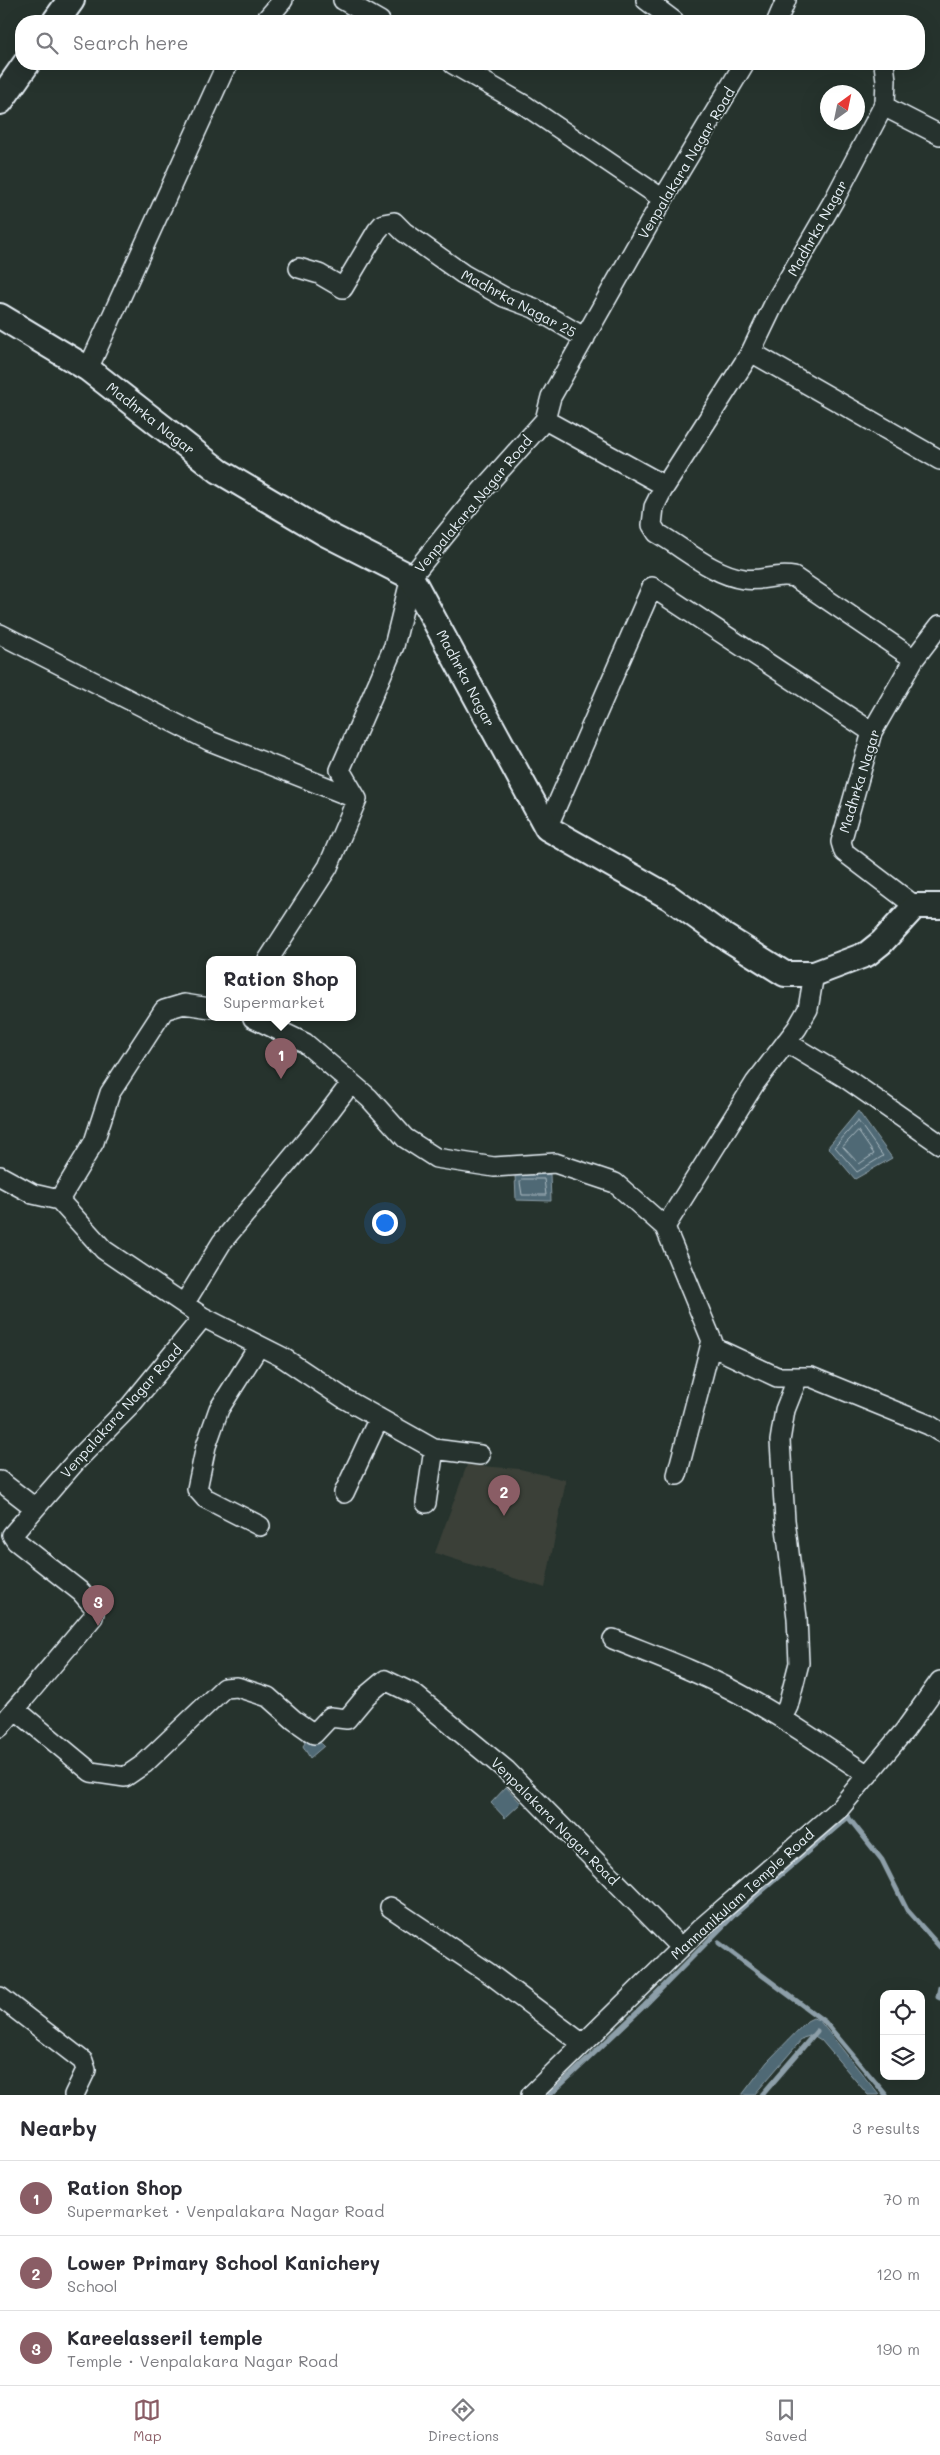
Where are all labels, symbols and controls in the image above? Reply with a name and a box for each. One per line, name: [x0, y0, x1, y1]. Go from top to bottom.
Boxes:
search box: [15, 15, 925, 70]
icon: search: [33, 29, 61, 57]
text: Search here: [73, 30, 189, 55]
street label: Venpalakara Nagar Road: [633, 84, 739, 242]
north arrow: [820, 85, 865, 130]
street label: Madhrka Nagar: [783, 176, 851, 280]
street label: Madhrka Nagar 25: [458, 265, 580, 341]
street label: Madhrka Nagar: [103, 377, 199, 459]
street label: Venpalakara Nagar Road: [410, 431, 536, 577]
street label: Madhrka Nagar: [432, 626, 500, 730]
street label: Madhrka Nagar: [834, 727, 884, 835]
popup: [206, 956, 356, 1021]
text: Ration Shop: [223, 966, 339, 991]
text: Supermarket: [223, 991, 325, 1012]
pin: 1: [265, 1038, 297, 1079]
your location: [372, 1210, 398, 1236]
street label: Venpalakara Nagar Road: [56, 1340, 186, 1482]
pin: 2: [488, 1475, 520, 1516]
pin: 3: [82, 1585, 114, 1626]
street label: Venpalakara Nagar Road: [487, 1753, 623, 1889]
street label: Mannanikulam Temple Road: [666, 1824, 818, 1964]
map controls: [880, 1990, 925, 2080]
button: locate: [880, 1990, 925, 2035]
button: layers: [880, 2035, 925, 2080]
text: Nearby: [20, 2114, 97, 2141]
text: 3 results: [852, 2117, 920, 2138]
text: Ration Shop: [67, 2175, 182, 2200]
text: 1: [32, 2188, 40, 2209]
text: 70 m: [883, 2188, 920, 2209]
text: Supermarket · Venpalakara Nagar Road: [67, 2200, 384, 2221]
text: Lower Primary School Kanichery: [67, 2250, 380, 2275]
text: 2: [32, 2263, 40, 2284]
text: 120 m: [876, 2263, 920, 2284]
text: School: [67, 2275, 117, 2296]
text: Kareelasseril temple: [67, 2325, 263, 2350]
text: 3: [31, 2338, 41, 2359]
text: 190 m: [876, 2338, 920, 2359]
text: Temple · Venpalakara Nagar Road: [67, 2350, 338, 2371]
tab: Map: [133, 2396, 162, 2445]
tab: Directions: [428, 2396, 499, 2445]
tab: Saved: [765, 2396, 807, 2445]

